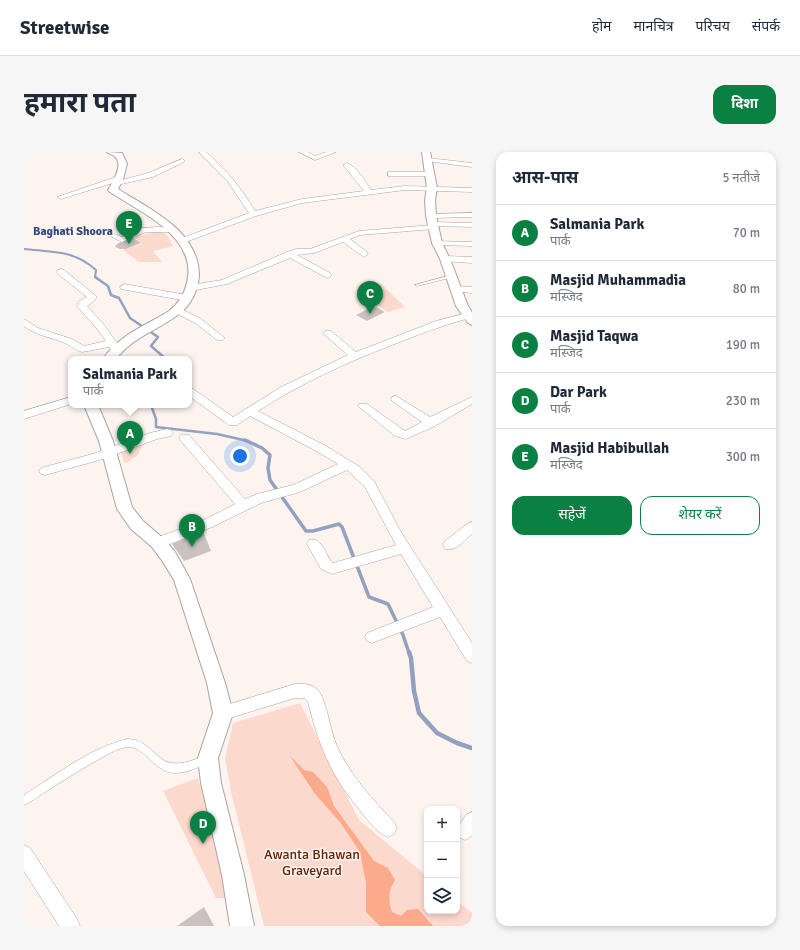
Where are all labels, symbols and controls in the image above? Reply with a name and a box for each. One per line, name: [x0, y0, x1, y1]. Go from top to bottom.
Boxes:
text: Streetwise: [20, 16, 110, 40]
text: होम: [592, 18, 611, 35]
text: मानचित्र: [633, 18, 674, 35]
text: परिचय: [696, 18, 730, 35]
text: संपर्क: [752, 18, 780, 35]
button: दिशा: [713, 85, 776, 124]
text: हमारा पता: [24, 86, 136, 120]
text: आस-पास: [512, 167, 578, 188]
text: 5 नतीजे: [722, 170, 760, 186]
pin: E: [116, 211, 142, 244]
text: Salmania Park: [550, 215, 644, 233]
district label: Baghati Shoora: [33, 224, 113, 239]
text: A: [521, 225, 529, 241]
text: 70 m: [733, 225, 760, 241]
text: पार्क: [550, 233, 571, 249]
text: Masjid Muhammadia: [550, 271, 686, 289]
pin: C: [357, 281, 383, 314]
text: B: [521, 281, 529, 297]
text: 80 m: [733, 281, 760, 297]
text: मस्जिद: [550, 289, 583, 305]
text: Masjid Taqwa: [550, 327, 639, 345]
text: C: [521, 337, 529, 353]
text: 190 m: [726, 337, 760, 353]
text: मस्जिद: [550, 345, 583, 361]
popup: [68, 356, 192, 408]
text: Salmania Park: [83, 365, 177, 383]
text: पार्क: [83, 383, 104, 399]
text: Dar Park: [550, 383, 607, 401]
text: D: [521, 393, 529, 409]
text: 230 m: [726, 393, 760, 409]
text: पार्क: [550, 401, 571, 417]
pin: A: [117, 421, 143, 454]
text: Masjid Habibullah: [550, 439, 669, 457]
your location: [230, 446, 250, 466]
text: E: [521, 449, 529, 465]
text: 300 m: [726, 449, 760, 465]
text: मस्जिद: [550, 457, 583, 473]
button: सहेजें: [512, 496, 632, 535]
button: शेयर करें: [640, 496, 760, 535]
pin: B: [179, 514, 205, 547]
map controls: [424, 806, 460, 914]
button: +: [424, 806, 460, 842]
pin: D: [190, 811, 216, 844]
button: −: [424, 842, 460, 878]
park label: Awanta Bhawan Graveyard: [264, 846, 360, 879]
button: layers: [424, 878, 460, 914]

